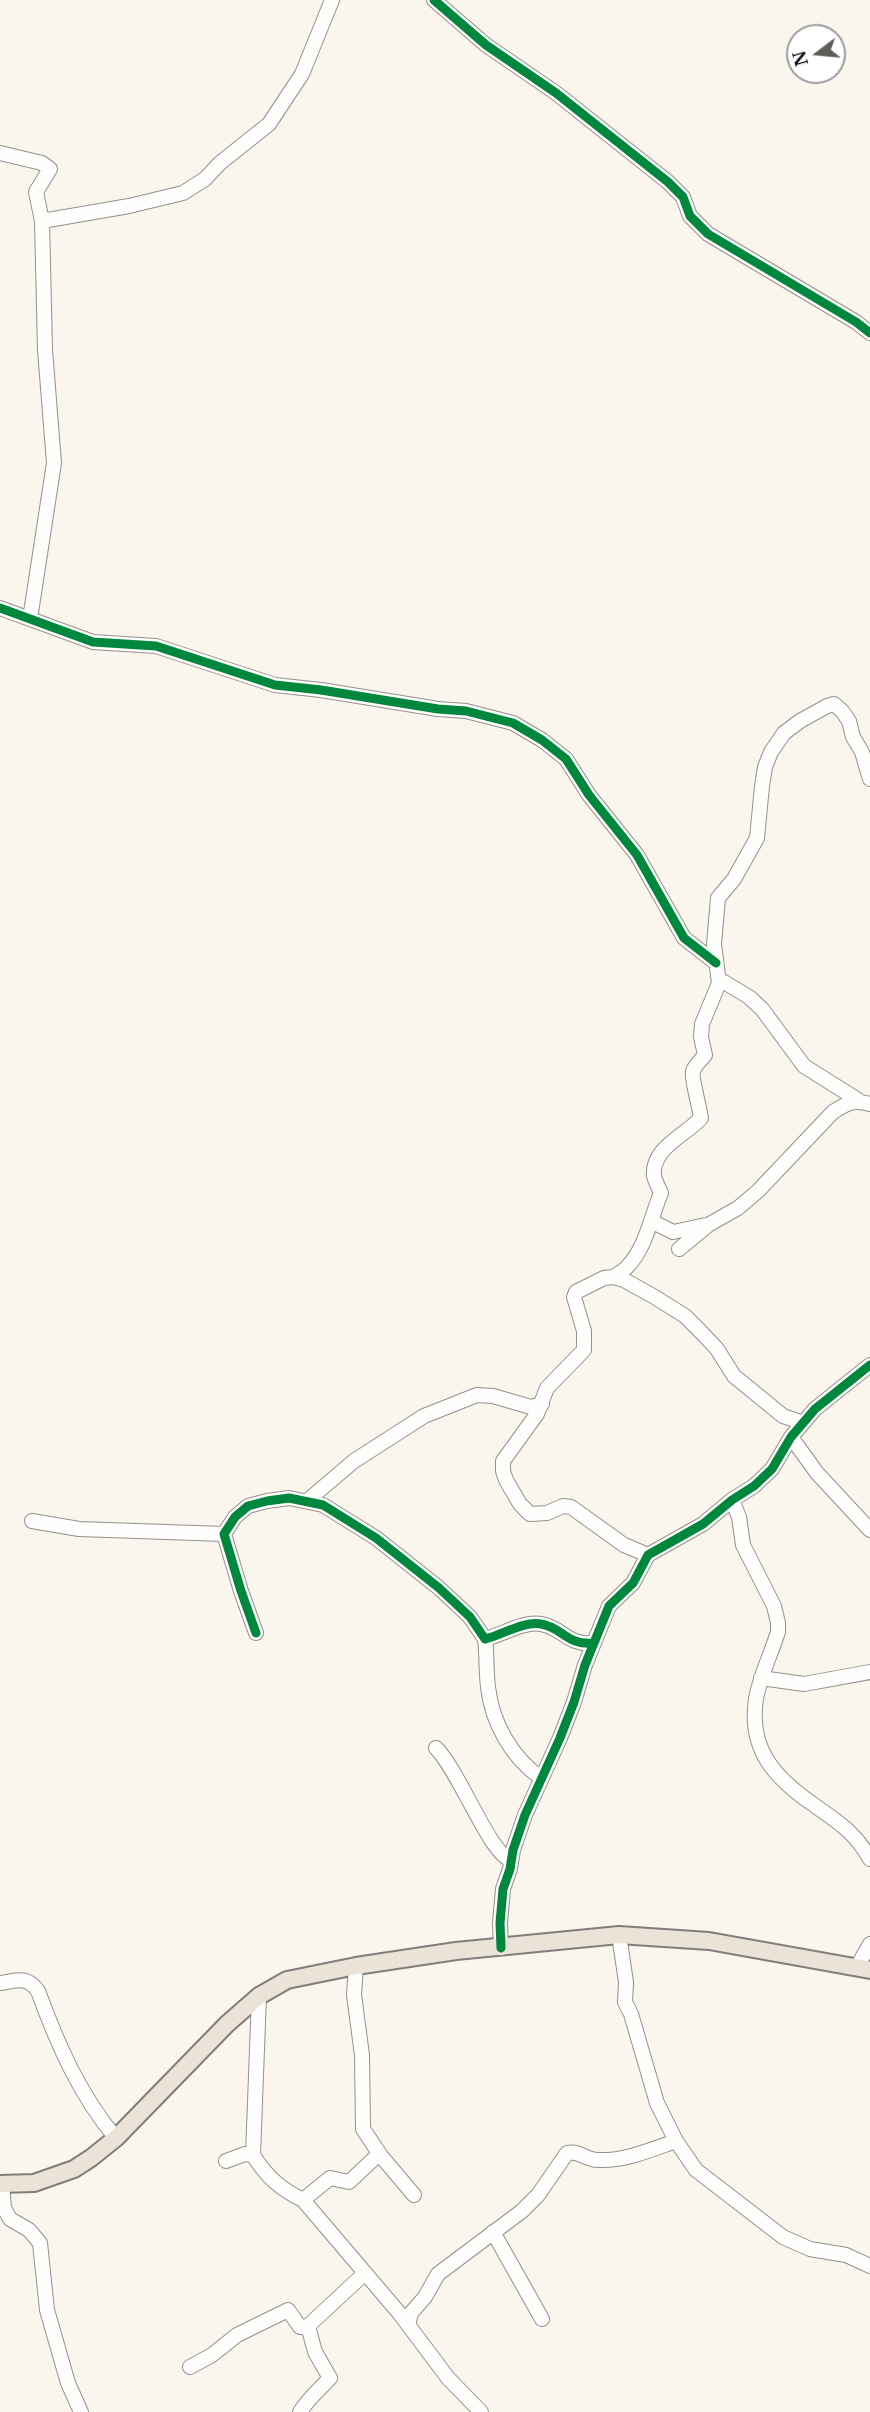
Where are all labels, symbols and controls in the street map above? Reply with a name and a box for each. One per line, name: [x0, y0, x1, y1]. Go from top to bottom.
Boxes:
north arrow: [786, 24, 846, 84]
text: N: [789, 48, 812, 68]

